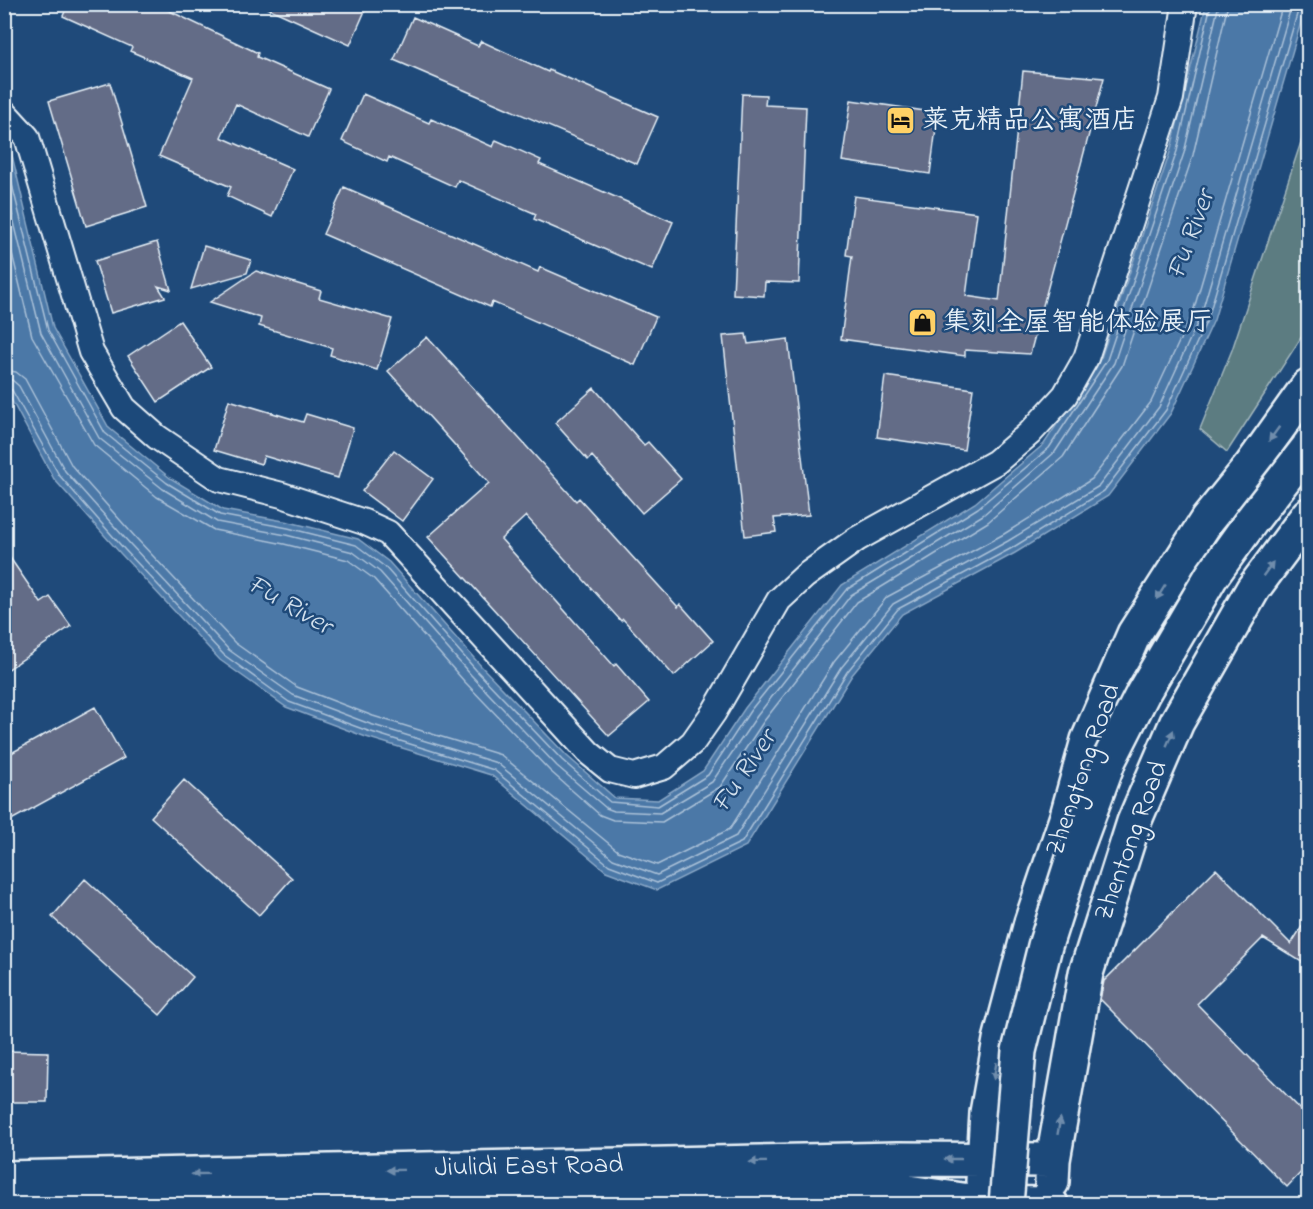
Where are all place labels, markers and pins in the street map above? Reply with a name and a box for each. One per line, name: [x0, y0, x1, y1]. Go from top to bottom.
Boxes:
place label: 莱克精品公寓酒店: [922, 102, 1138, 141]
hotel icon: 莱克精品公寓酒店: [885, 105, 917, 137]
place label: 集刻全屋智能体验展厅: [943, 304, 1213, 343]
shop icon: 集刻全屋智能体验展厅: [906, 307, 938, 339]

